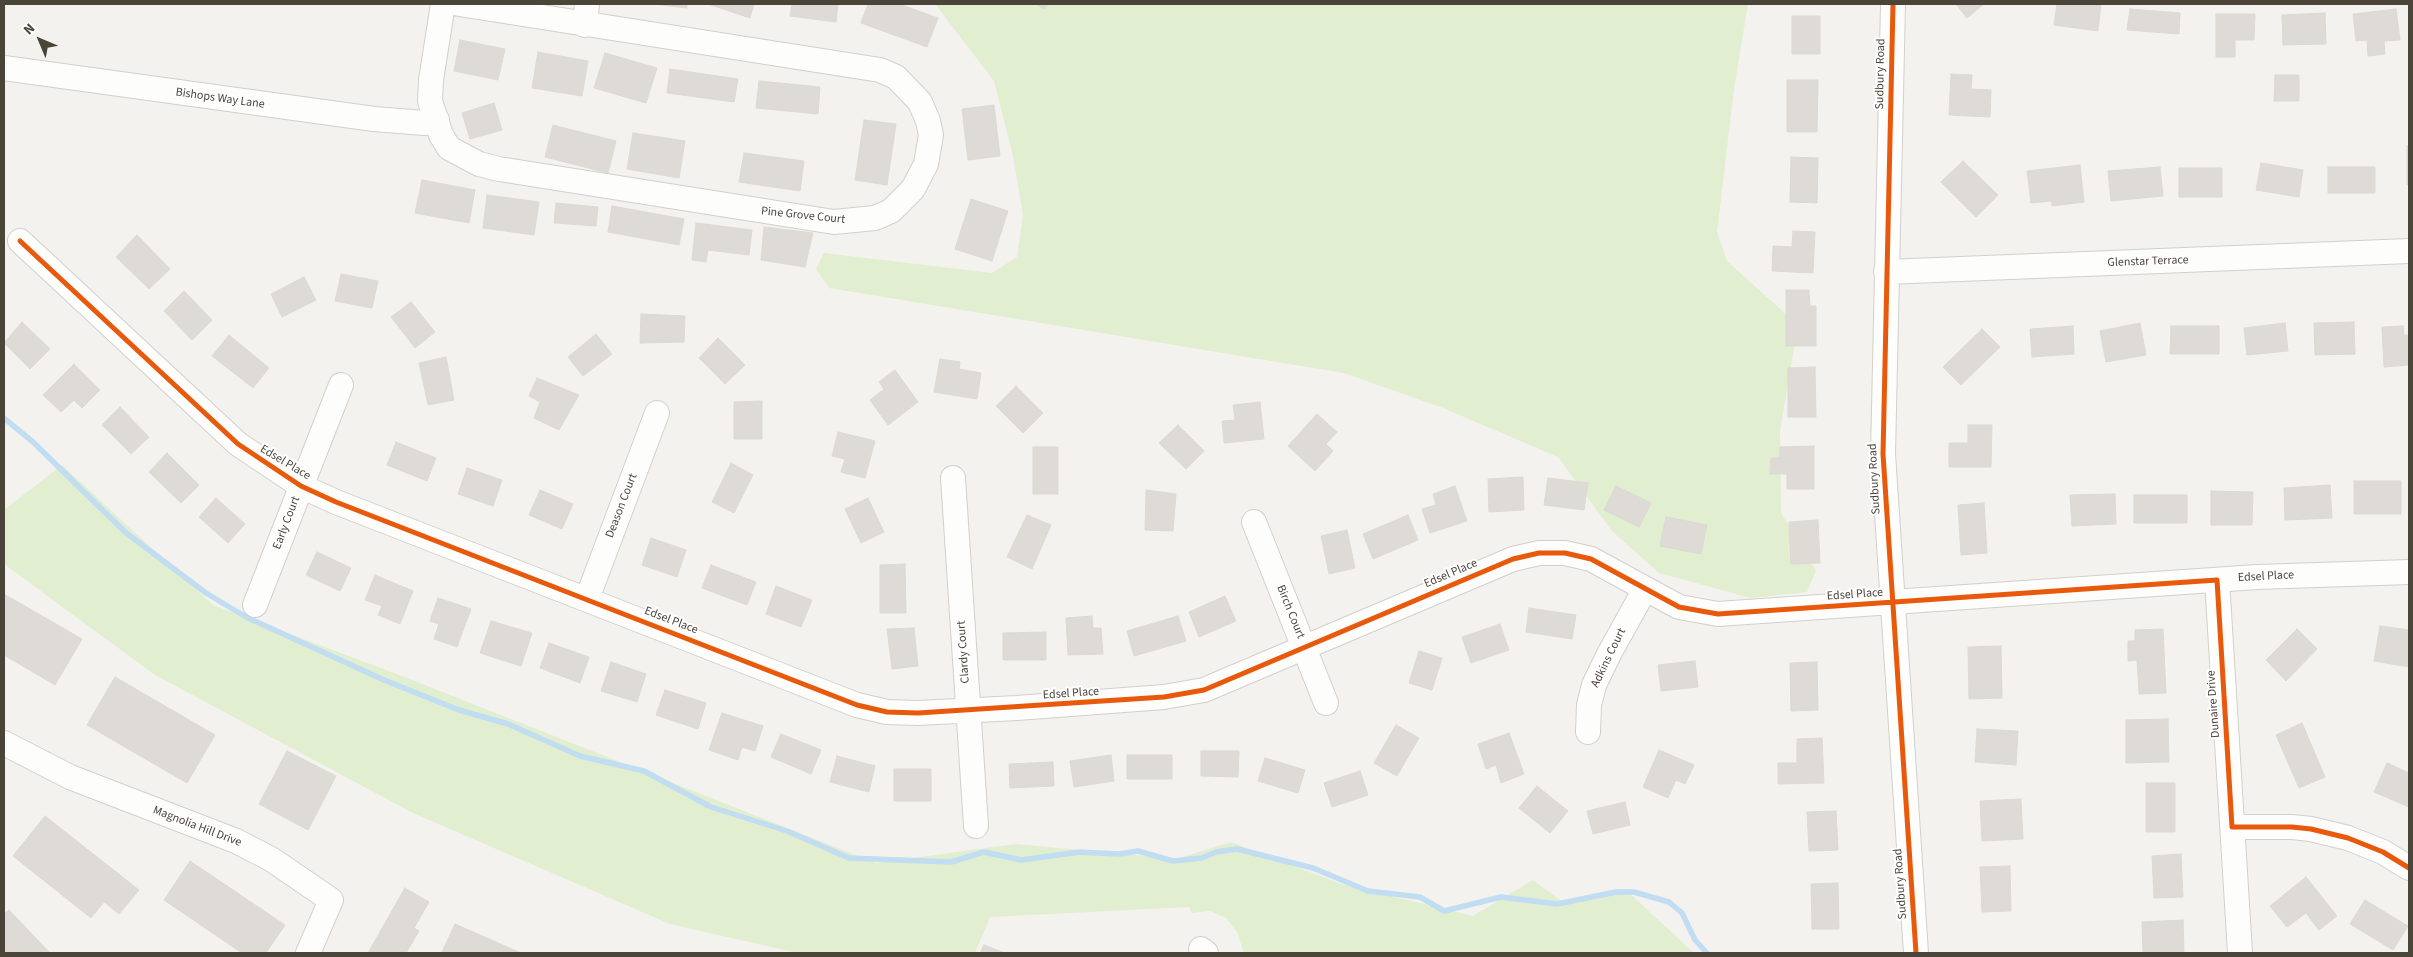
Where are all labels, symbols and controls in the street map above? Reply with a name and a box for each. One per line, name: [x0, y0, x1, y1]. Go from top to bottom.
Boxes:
north arrow: [15, 15, 65, 65]
text: N: [19, 19, 40, 40]
street label: Sudbury Road: [1873, 38, 1889, 110]
street label: Bishops Way Lane: [175, 86, 265, 112]
street label: Pine Grove Court: [760, 204, 846, 228]
street label: Glenstar Terrace: [2107, 253, 2189, 271]
street label: Edsel Place: [257, 442, 313, 484]
street label: Sudbury Road: [1866, 443, 1884, 515]
street label: Deason Court: [603, 472, 641, 540]
street label: Early Court: [270, 494, 304, 552]
street label: Edsel Place: [1422, 556, 1480, 592]
street label: Edsel Place: [2237, 568, 2295, 586]
street label: Birch Court: [1273, 583, 1307, 641]
street label: Edsel Place: [1826, 586, 1884, 604]
street label: Edsel Place: [642, 604, 700, 638]
street label: Clardy Court: [955, 620, 973, 684]
street label: Adkins Court: [1588, 626, 1630, 690]
street label: Dunaire Drive: [2204, 670, 2224, 738]
street label: Edsel Place: [1042, 685, 1100, 703]
street label: Magnolia Hill Drive: [151, 803, 243, 851]
street label: Sudbury Road: [1891, 848, 1911, 920]

